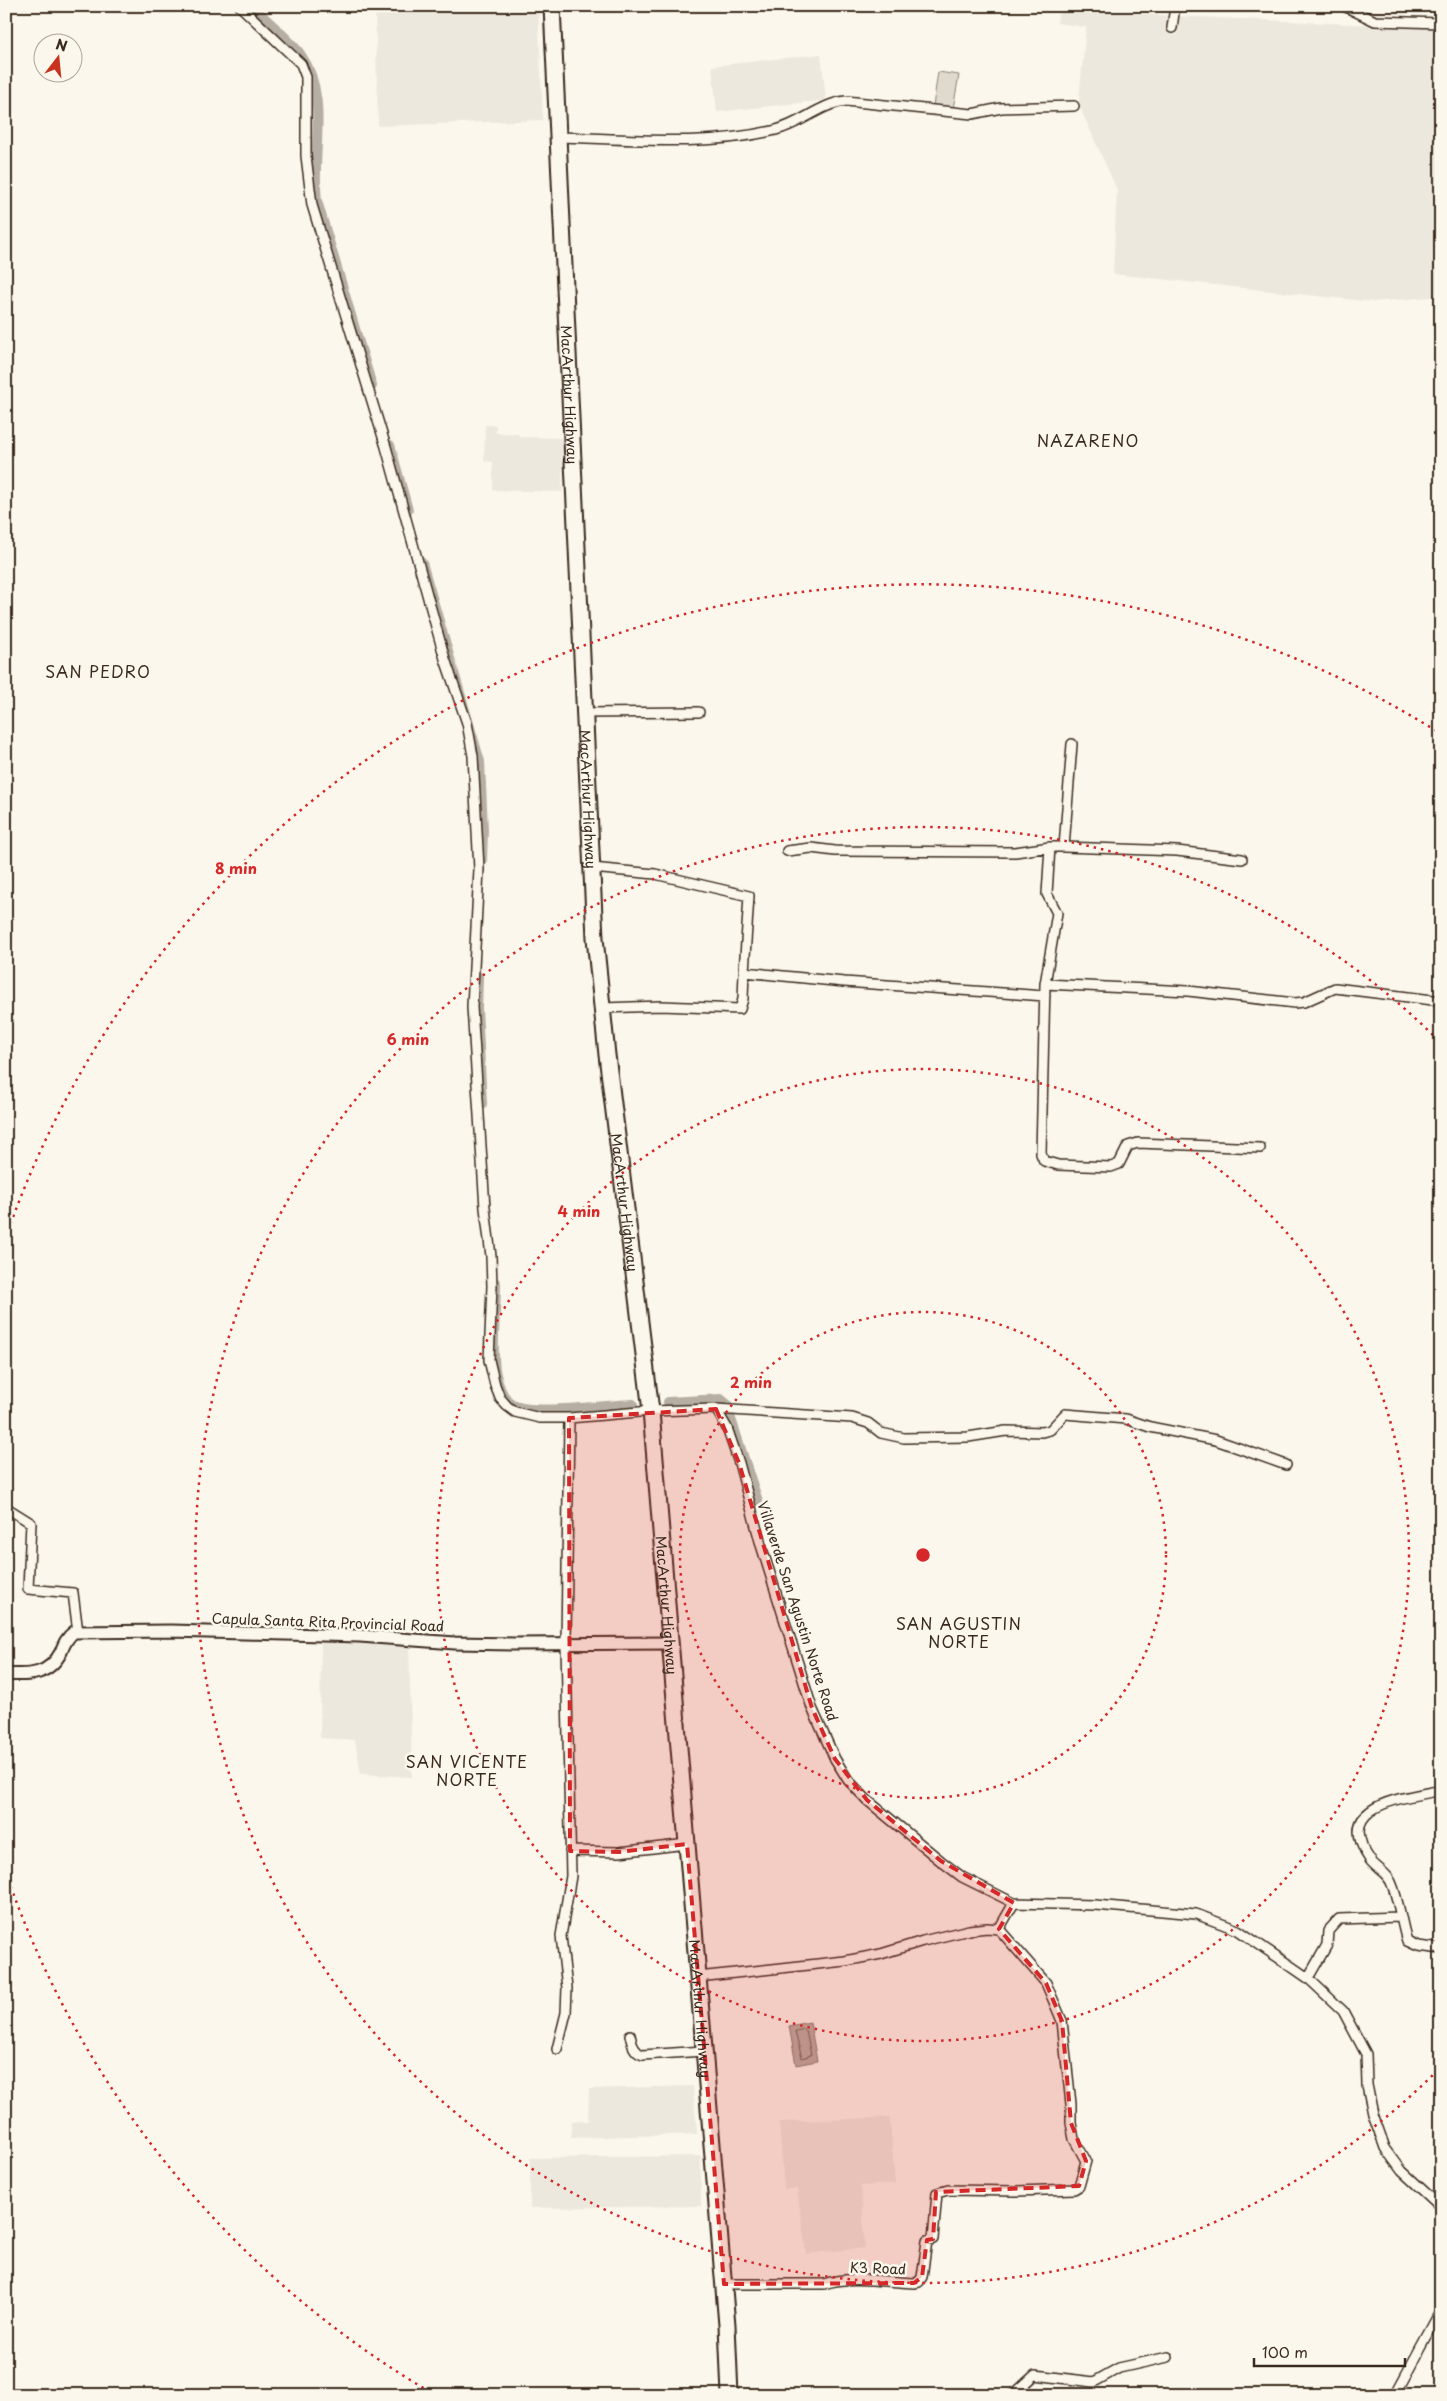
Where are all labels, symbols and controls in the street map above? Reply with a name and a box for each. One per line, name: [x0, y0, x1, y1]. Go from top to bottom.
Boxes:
north arrow: [32, 32, 82, 82]
text: N: [53, 33, 70, 57]
street label: MacArthur Highway: [556, 325, 584, 465]
district label: NAZARENO: [1037, 428, 1139, 452]
district label: SAN PEDRO: [45, 659, 151, 683]
street label: MacArthur Highway: [575, 729, 602, 869]
text: 8 min: [215, 856, 257, 879]
text: 6 min: [387, 1027, 429, 1050]
street label: MacArthur Highway: [606, 1132, 644, 1273]
text: 4 min: [558, 1199, 600, 1222]
text: 2 min: [730, 1370, 772, 1393]
street label: Villaverde San Agustin Norte Road: [752, 1498, 844, 1724]
street label: MacArthur Highway: [651, 1535, 683, 1675]
centre of rings: [914, 1546, 932, 1564]
street label: Capula Santa Rita Provincial Road: [211, 1607, 445, 1637]
district label: SAN AGUSTIN NORTE: [896, 1611, 1022, 1653]
district label: SAN VICENTE NORTE: [406, 1749, 528, 1791]
street label: MacArthur Highway: [684, 1938, 717, 2079]
street label: K3 Road: [849, 2257, 907, 2279]
scale bar: [1254, 2336, 1406, 2368]
text: 100 m: [1262, 2340, 1308, 2363]

